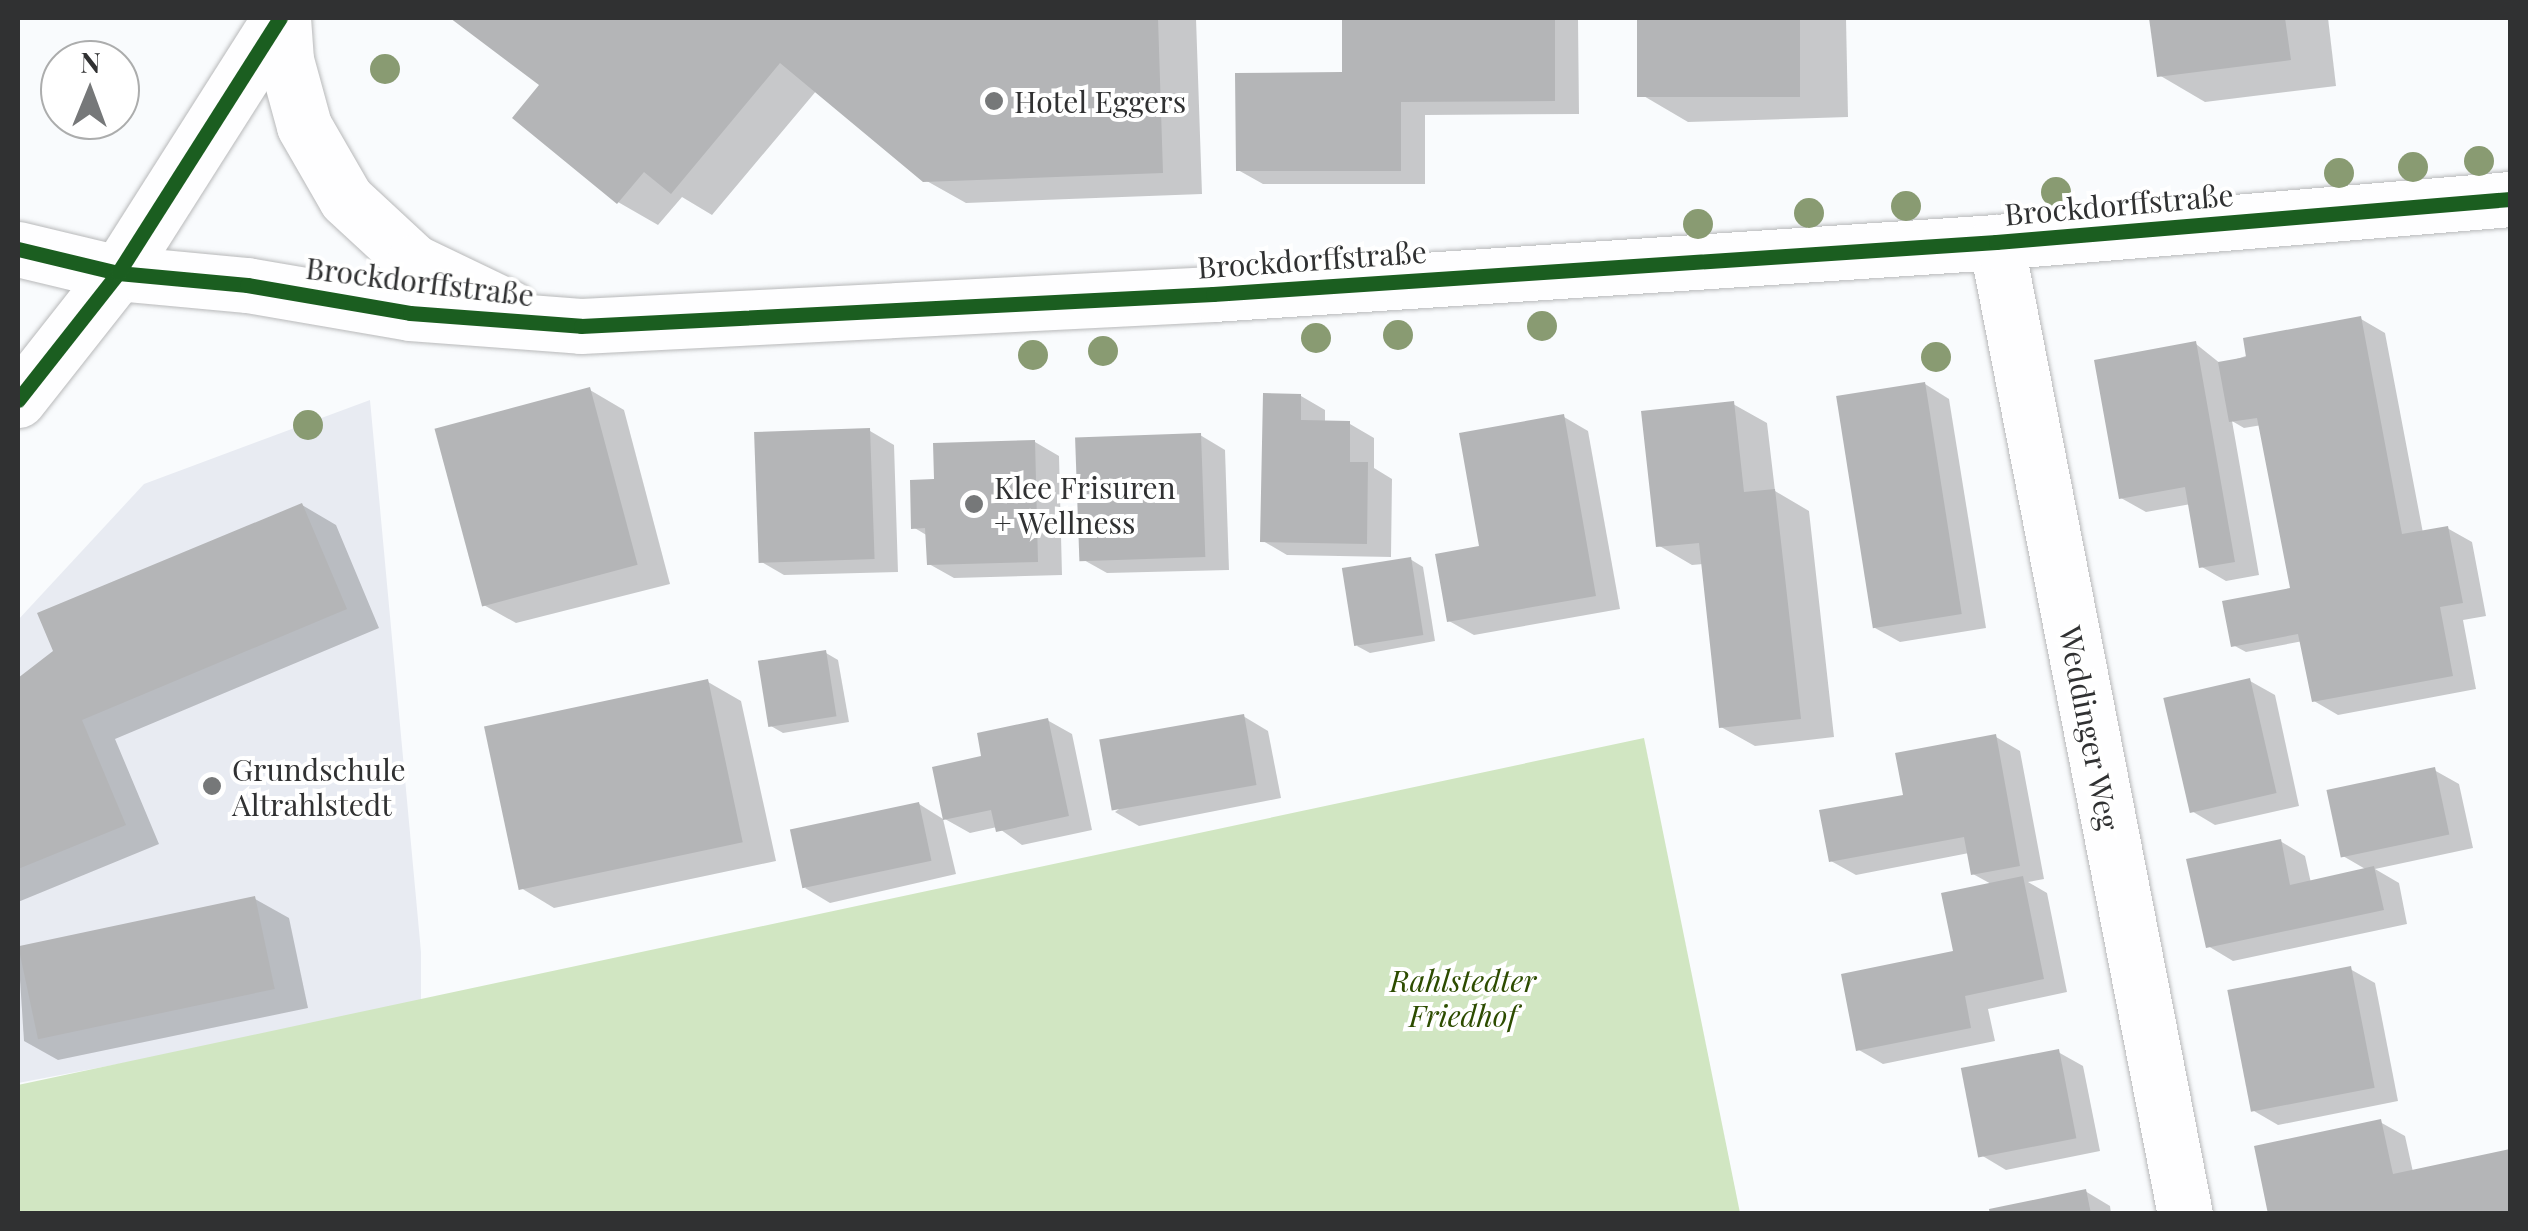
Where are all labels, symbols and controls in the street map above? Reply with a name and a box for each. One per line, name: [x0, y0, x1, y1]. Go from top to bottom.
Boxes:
north arrow: [40, 40, 140, 140]
text: N: [80, 43, 101, 80]
place label: Hotel Eggers: [1014, 83, 1186, 119]
marker: Hotel Eggers: [983, 90, 1005, 112]
street label: Brockdorffstraße: [2003, 176, 2235, 232]
street label: Brockdorffstraße: [1196, 233, 1428, 285]
street label: Brockdorffstraße: [304, 249, 536, 313]
place label: Klee Frisuren + Wellness: [994, 469, 1176, 540]
marker: Klee Frisuren + Wellness: [963, 493, 985, 515]
street label: Weddinger Weg: [2052, 622, 2128, 834]
place label: Grundschule Altrahlstedt: [232, 751, 406, 822]
marker: Grundschule Altrahlstedt: [201, 775, 223, 797]
park label: Rahlstedter Friedhof: [1390, 962, 1536, 1032]

